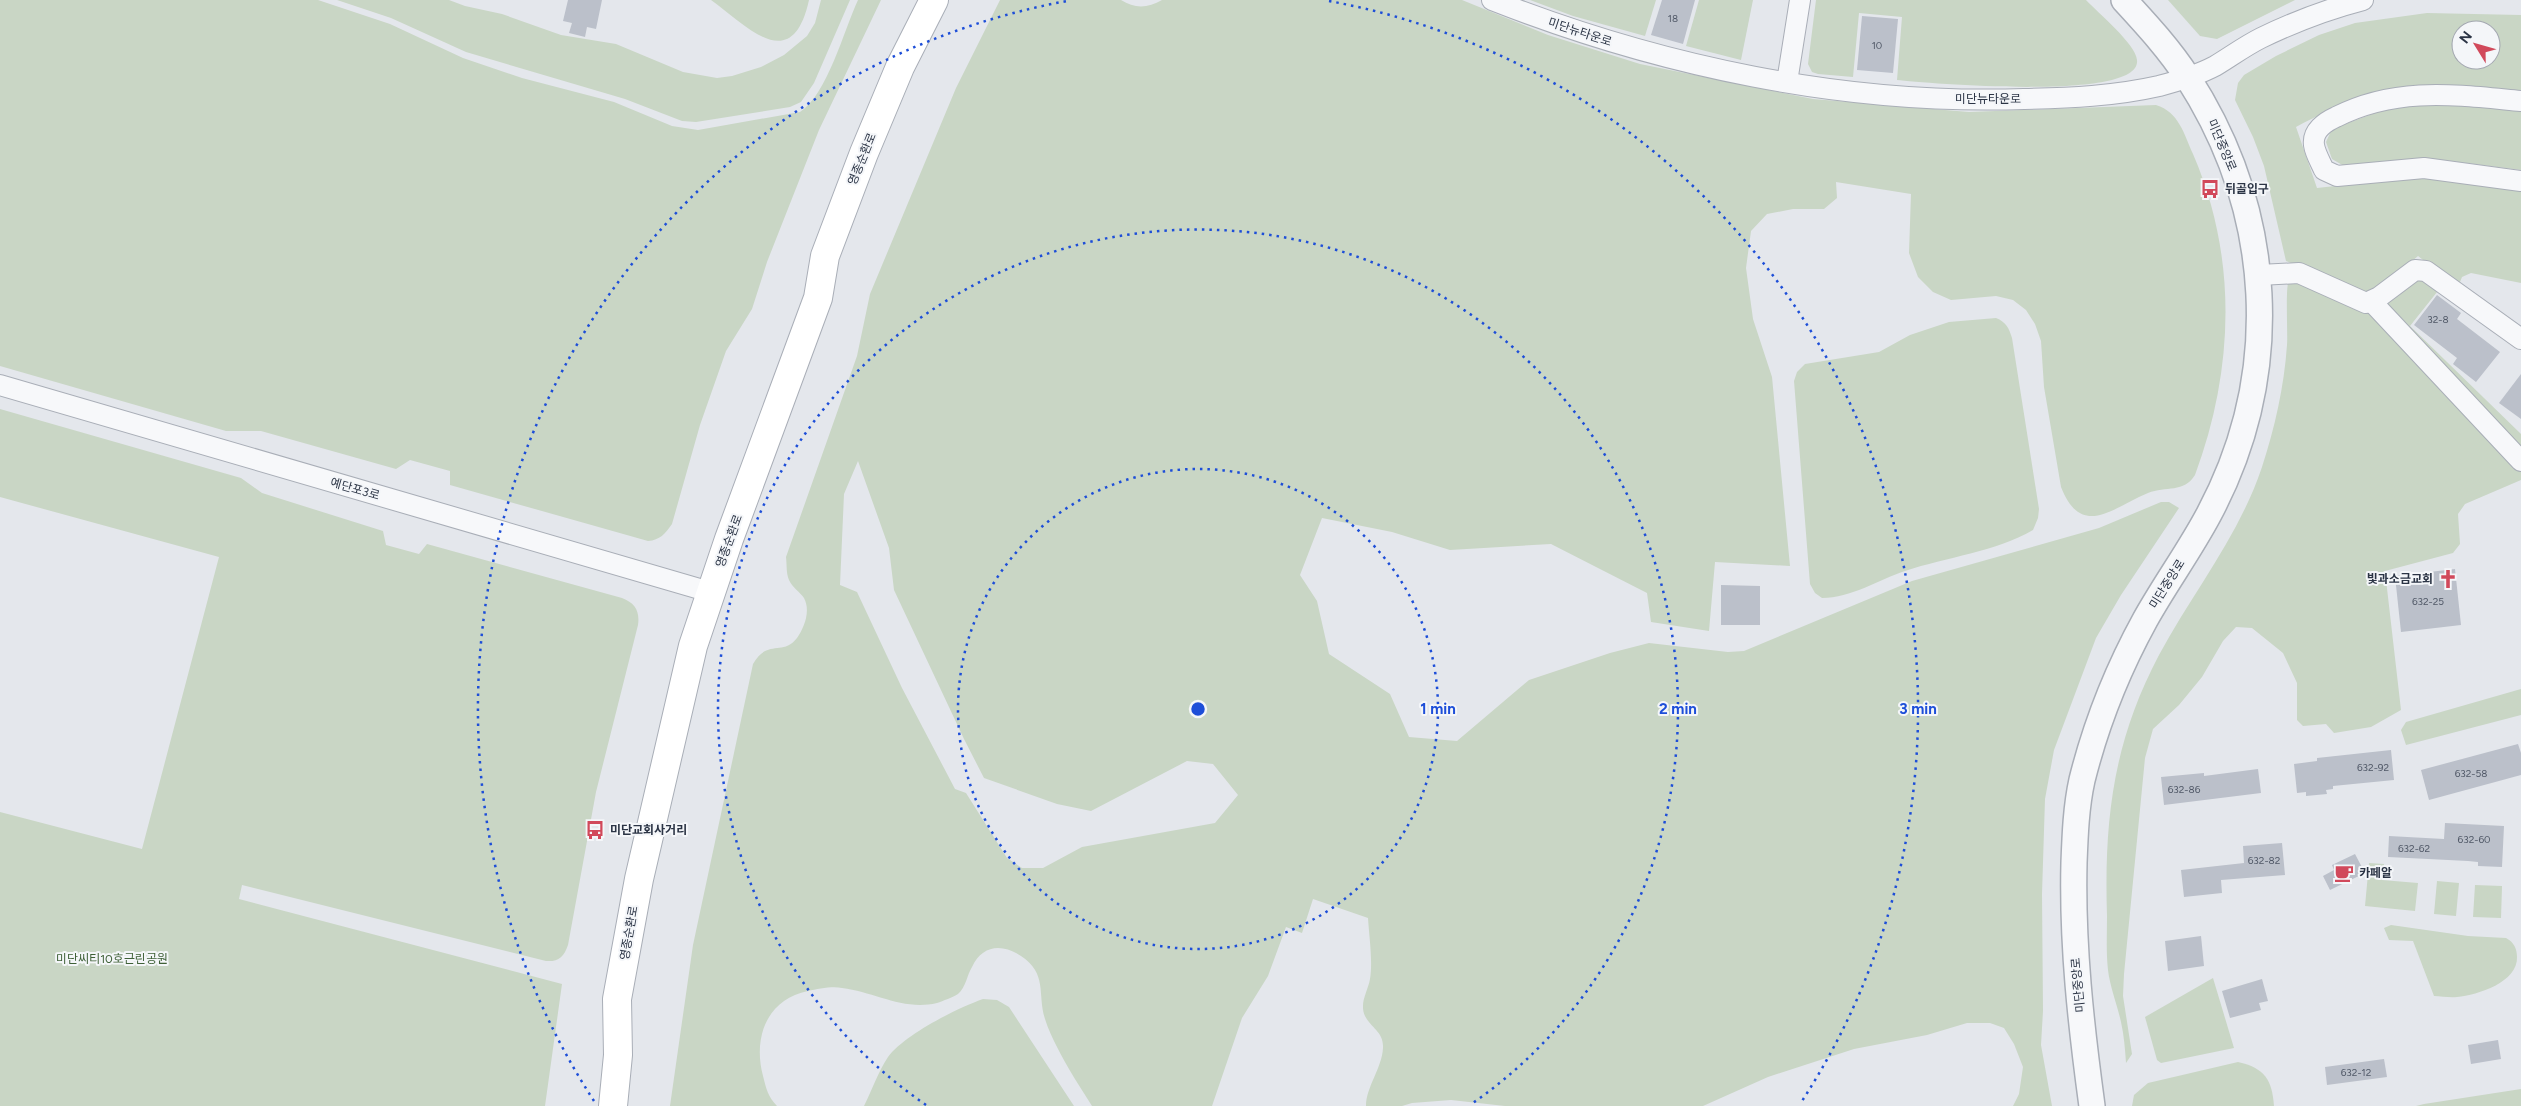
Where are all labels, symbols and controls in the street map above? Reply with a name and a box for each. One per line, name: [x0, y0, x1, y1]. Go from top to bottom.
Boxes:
house number: 18: [1668, 12, 1678, 25]
street label: 미단뉴타운로: [1546, 15, 1614, 49]
north arrow: [2451, 20, 2501, 70]
text: N: [2456, 28, 2476, 47]
house number: 10: [1872, 39, 1882, 52]
street label: 미단뉴타운로: [1955, 92, 2021, 106]
street label: 미단중앙로: [2205, 117, 2239, 173]
street label: 영종순환로: [845, 131, 879, 187]
bus stop icon: 뒤골입구: [2199, 178, 2221, 200]
place label: 뒤골입구: [2225, 182, 2269, 196]
house number: 32-8: [2427, 313, 2449, 326]
street label: 예단포3로: [329, 475, 381, 503]
street label: 영종순환로: [713, 513, 745, 569]
street label: 미단중앙로: [2146, 557, 2188, 611]
church icon: 빛과소금교회: [2437, 568, 2459, 590]
place label: 빛과소금교회: [2367, 572, 2433, 586]
house number: 632-25: [2412, 595, 2444, 608]
centre of rings: [1189, 700, 1207, 718]
text: 1 min: [1420, 700, 1456, 718]
text: 2 min: [1659, 700, 1697, 718]
text: 3 min: [1899, 700, 1937, 718]
house number: 632-92: [2357, 761, 2389, 774]
house number: 632-58: [2455, 767, 2487, 780]
house number: 632-86: [2168, 783, 2201, 796]
bus stop icon: 미단교회사거리: [584, 819, 606, 841]
place label: 미단교회사거리: [610, 823, 687, 837]
house number: 632-60: [2458, 833, 2490, 846]
house number: 632-62: [2398, 842, 2430, 855]
house number: 632-82: [2248, 854, 2280, 867]
cafe icon: 카페알: [2333, 862, 2355, 884]
place label: 카페알: [2359, 866, 2392, 880]
street label: 영종순환로: [617, 905, 641, 961]
park label: 미단씨티10호근린공원: [56, 952, 168, 966]
street label: 미단중앙로: [2069, 957, 2087, 1013]
house number: 632-12: [2341, 1066, 2371, 1079]

